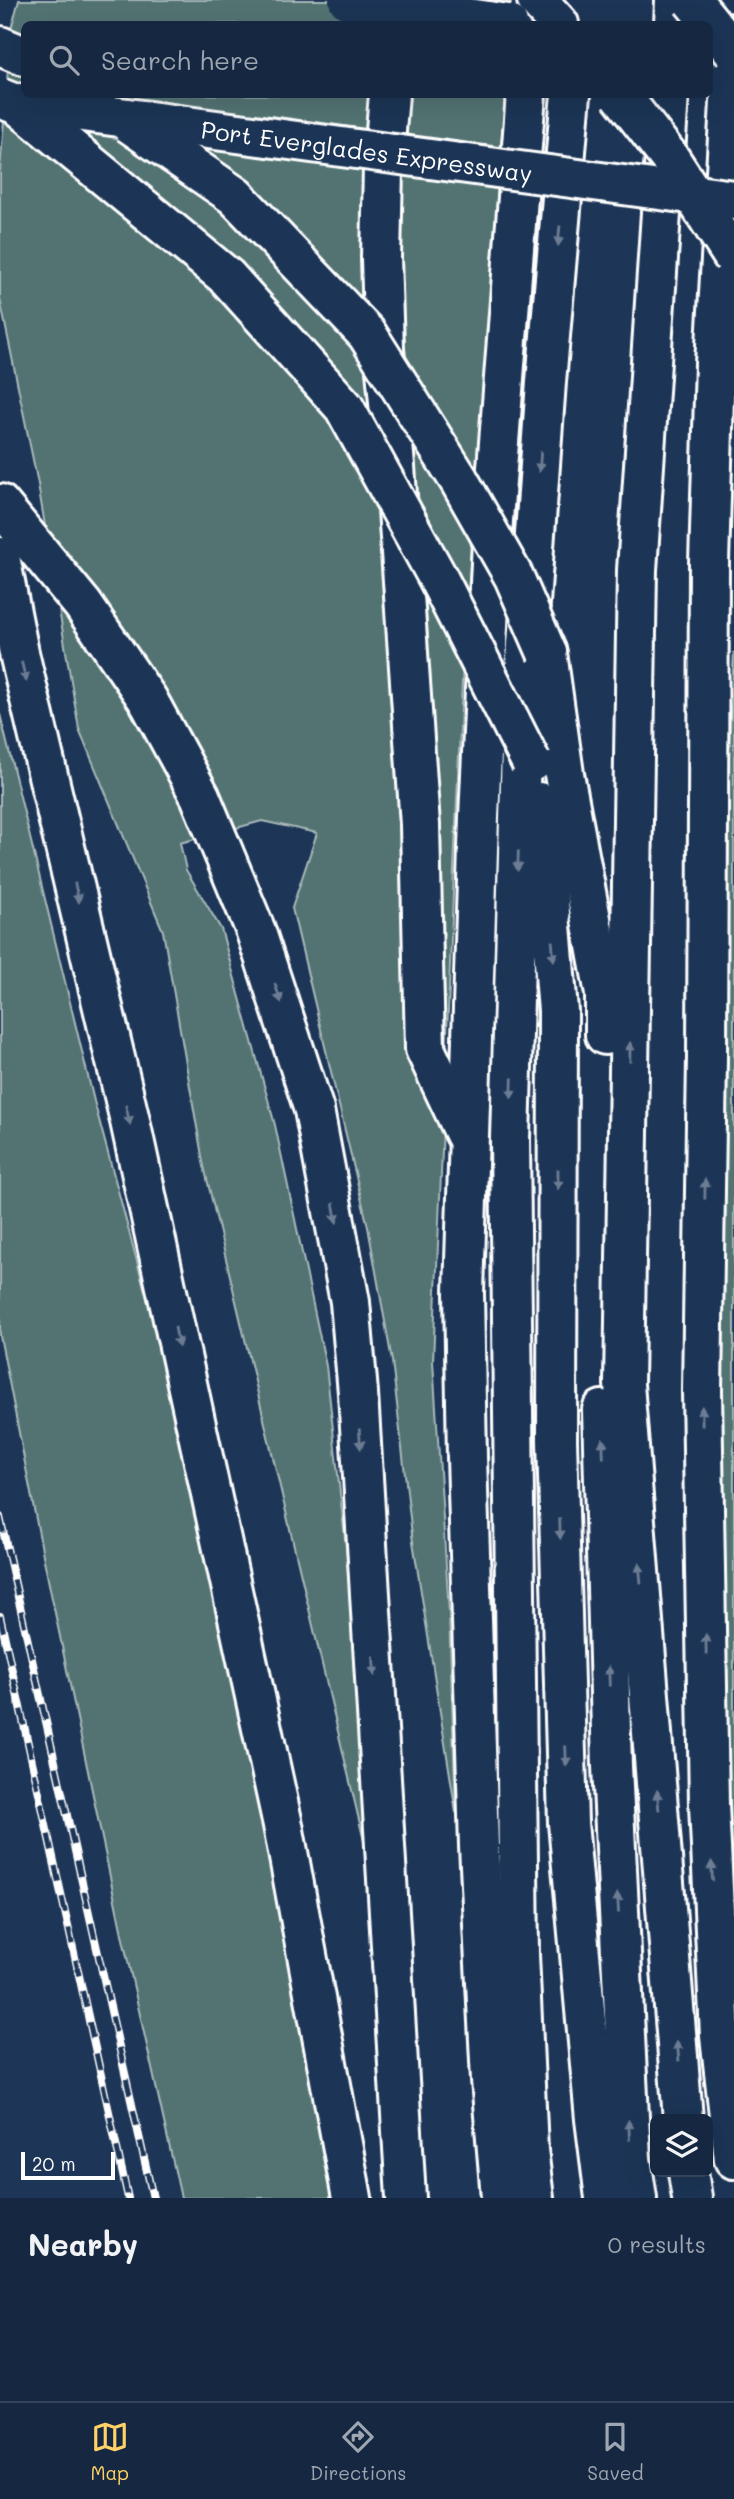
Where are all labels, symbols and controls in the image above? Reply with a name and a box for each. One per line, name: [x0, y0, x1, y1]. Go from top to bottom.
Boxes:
search box: [21, 21, 713, 98]
icon: search: [45, 41, 83, 79]
text: Search here: [101, 43, 259, 77]
street label: Port Everglades Expressway: [199, 113, 534, 188]
one-way arrow: [553, 225, 564, 247]
one-way arrow: [534, 452, 545, 474]
one-way arrow: [19, 661, 30, 683]
one-way arrow: [512, 850, 523, 872]
one-way arrow: [72, 882, 83, 904]
one-way arrow: [548, 941, 559, 963]
one-way arrow: [273, 983, 284, 1004]
one-way arrow: [624, 1041, 635, 1063]
one-way arrow: [506, 1077, 517, 1099]
one-way arrow: [123, 1104, 134, 1126]
one-way arrow: [552, 1168, 564, 1190]
one-way arrow: [699, 1178, 711, 1200]
one-way arrow: [330, 1202, 341, 1224]
one-way arrow: [171, 1326, 182, 1348]
one-way arrow: [696, 1405, 708, 1427]
one-way arrow: [355, 1428, 366, 1450]
one-way arrow: [598, 1437, 609, 1459]
one-way arrow: [554, 1518, 565, 1540]
one-way arrow: [634, 1562, 645, 1584]
one-way arrow: [700, 1632, 712, 1654]
one-way arrow: [369, 1655, 380, 1677]
one-way arrow: [604, 1665, 615, 1687]
one-way arrow: [560, 1745, 571, 1767]
one-way arrow: [652, 1789, 663, 1811]
one-way arrow: [706, 1860, 717, 1882]
one-way arrow: [613, 1892, 624, 1914]
one-way arrow: [672, 2040, 683, 2062]
map controls: [650, 2114, 713, 2177]
button: layers: [650, 2114, 713, 2177]
one-way arrow: [624, 2119, 635, 2141]
scale bar: [21, 2149, 116, 2181]
text: 20 m: [32, 2151, 76, 2176]
text: Nearby: [28, 2224, 138, 2264]
text: 0 results: [608, 2229, 706, 2259]
tab: Map: [90, 2418, 129, 2485]
tab: Directions: [310, 2418, 406, 2485]
tab: Saved: [587, 2418, 644, 2485]

